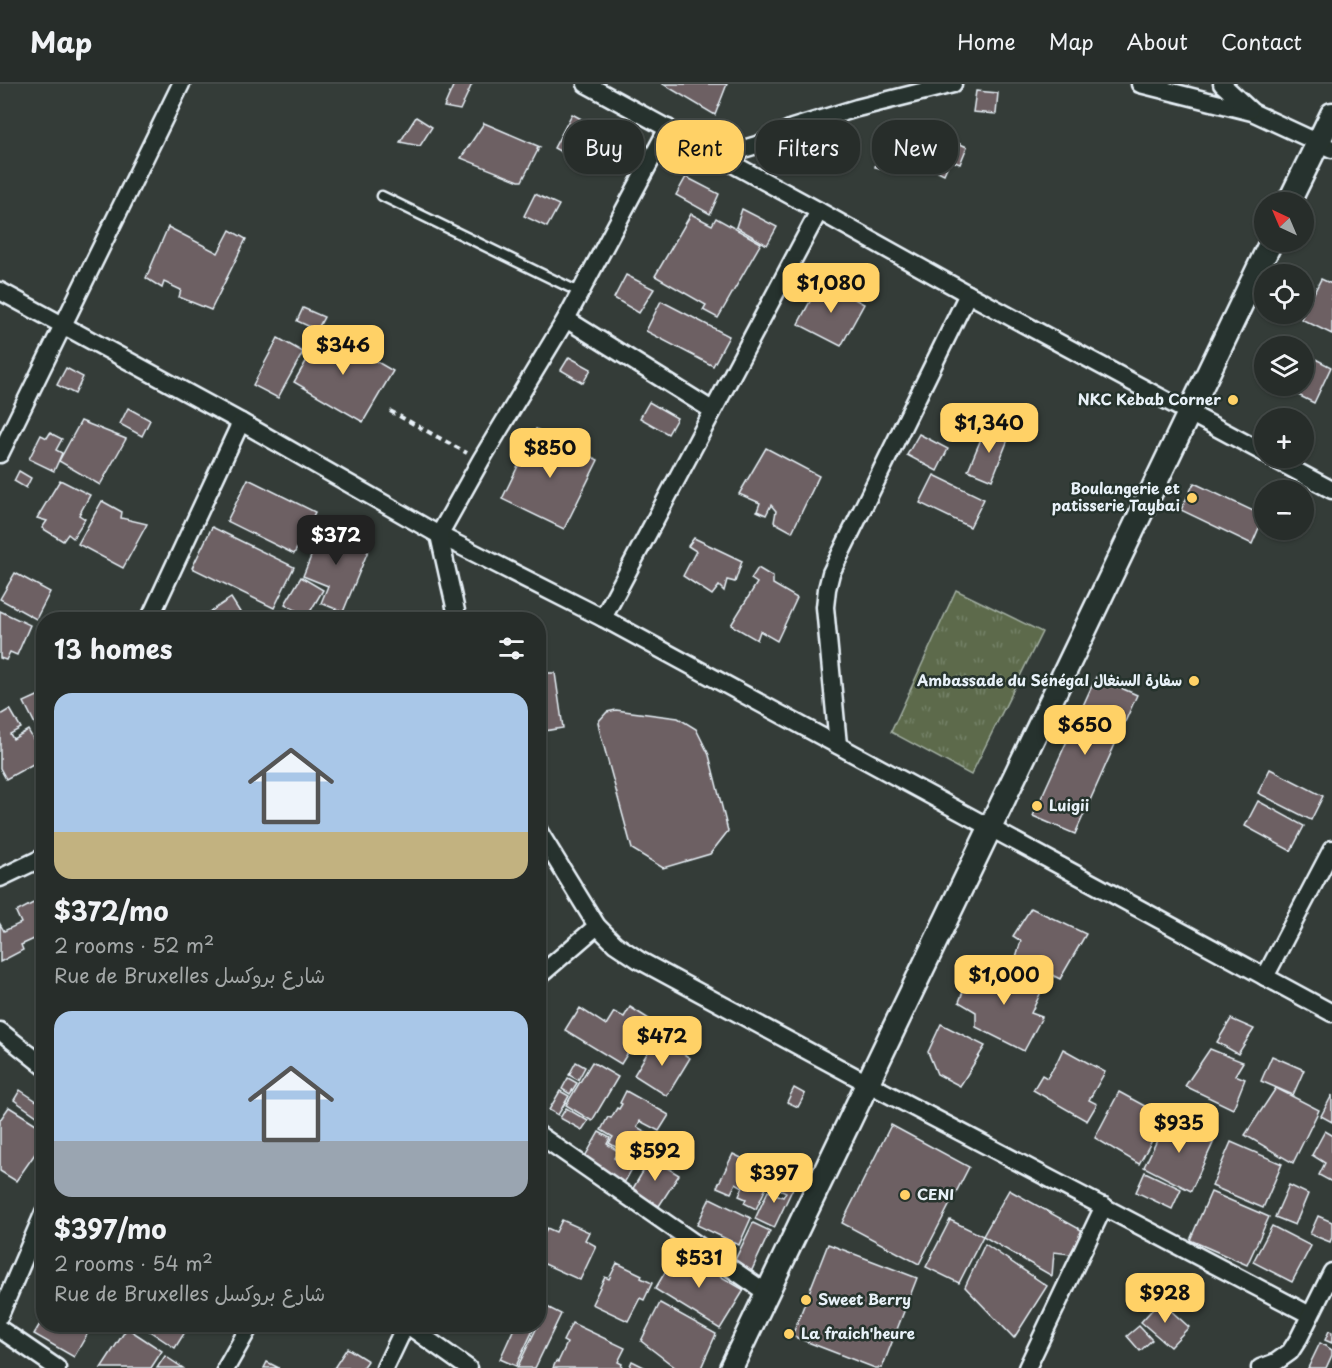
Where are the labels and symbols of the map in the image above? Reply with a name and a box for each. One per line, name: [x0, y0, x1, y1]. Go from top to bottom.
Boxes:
north arrow: [1254, 192, 1314, 252]
pin: $1,080: [782, 263, 880, 314]
pin: $346: [307, 325, 379, 376]
place label: NKC Kebab Corner: [1078, 387, 1221, 410]
marker: NKC Kebab Corner: [1226, 393, 1240, 407]
pin: $1,340: [940, 403, 1038, 454]
pin: $850: [514, 428, 586, 479]
place label: Boulangerie et patisserie Taybai: [1052, 476, 1180, 516]
marker: Boulangerie et patisserie Taybai: [1185, 491, 1199, 505]
pin: $372: [300, 515, 372, 566]
place label: Ambassade du Sénégal سفارة السنغال: [916, 668, 1182, 691]
marker: Ambassade du Sénégal سفارة السنغال: [1187, 674, 1201, 688]
pin: $650: [1049, 705, 1121, 756]
place label: Luigii: [1049, 793, 1089, 816]
marker: Luigii: [1030, 799, 1044, 813]
pin: $1,000: [955, 955, 1053, 1006]
pin: $472: [626, 1016, 698, 1067]
pin: $935: [1143, 1103, 1215, 1154]
pin: $592: [619, 1131, 691, 1182]
pin: $397: [738, 1153, 810, 1204]
place label: CENI: [917, 1182, 954, 1205]
marker: CENI: [898, 1188, 912, 1202]
pin: $531: [663, 1238, 735, 1289]
pin: $928: [1129, 1273, 1201, 1324]
place label: Sweet Berry: [818, 1287, 911, 1310]
marker: Sweet Berry: [799, 1293, 813, 1307]
place label: La fraich'heure: [801, 1321, 915, 1344]
marker: La fraich'heure: [782, 1327, 796, 1341]

